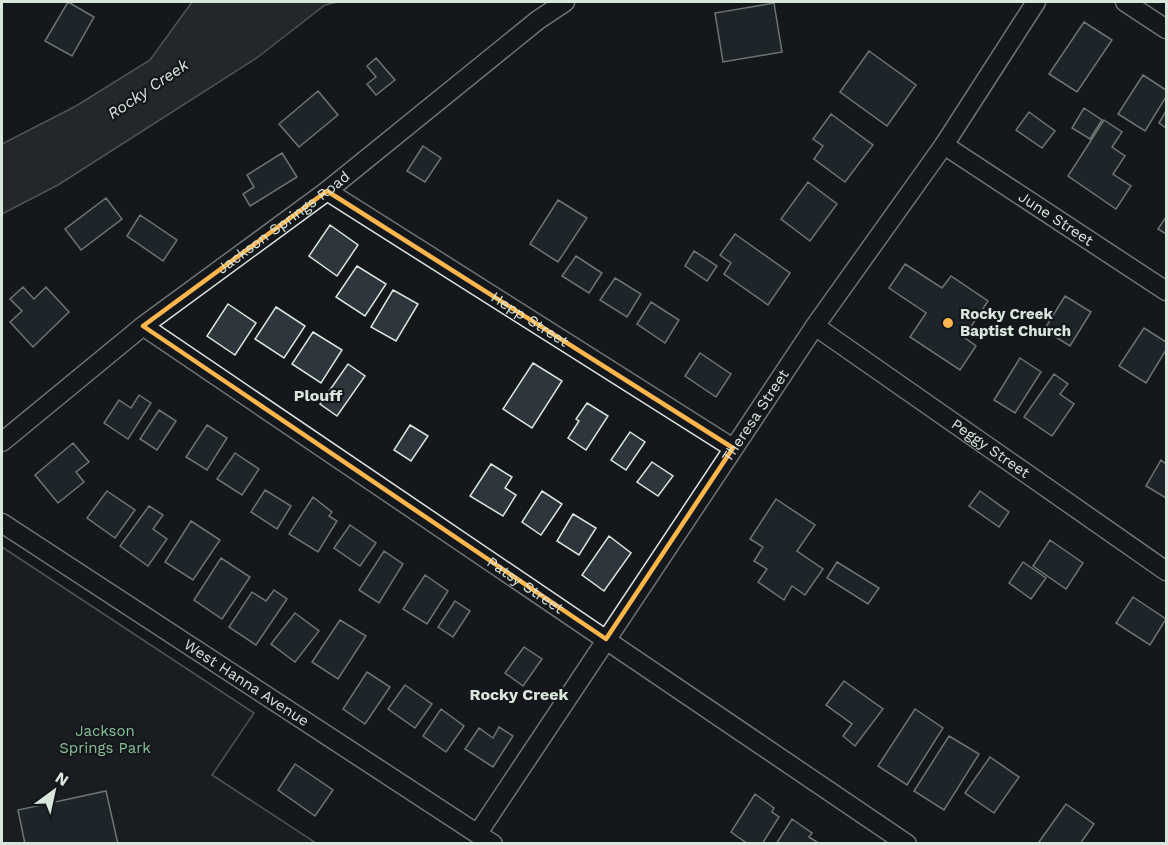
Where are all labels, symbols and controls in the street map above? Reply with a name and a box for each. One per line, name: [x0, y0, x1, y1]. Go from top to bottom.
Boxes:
water label: Rocky Creek: [104, 54, 193, 123]
street label: Jackson Springs Road: [213, 167, 353, 278]
street label: June Street: [1015, 188, 1097, 250]
street label: Hepp Street: [488, 288, 573, 351]
place label: Rocky Creek Baptist Church: [960, 305, 1071, 340]
marker: Rocky Creek Baptist Church: [941, 316, 955, 330]
street label: Theresa Street: [718, 365, 793, 466]
district label: Plouff: [294, 386, 343, 405]
street label: Peggy Street: [948, 415, 1034, 482]
street label: Patsy Street: [484, 553, 568, 618]
street label: West Hanna Avenue: [181, 635, 312, 730]
district label: Rocky Creek: [470, 685, 568, 704]
park label: Jackson Springs Park: [59, 722, 151, 757]
north arrow: [24, 761, 84, 821]
text: N: [52, 768, 72, 790]

